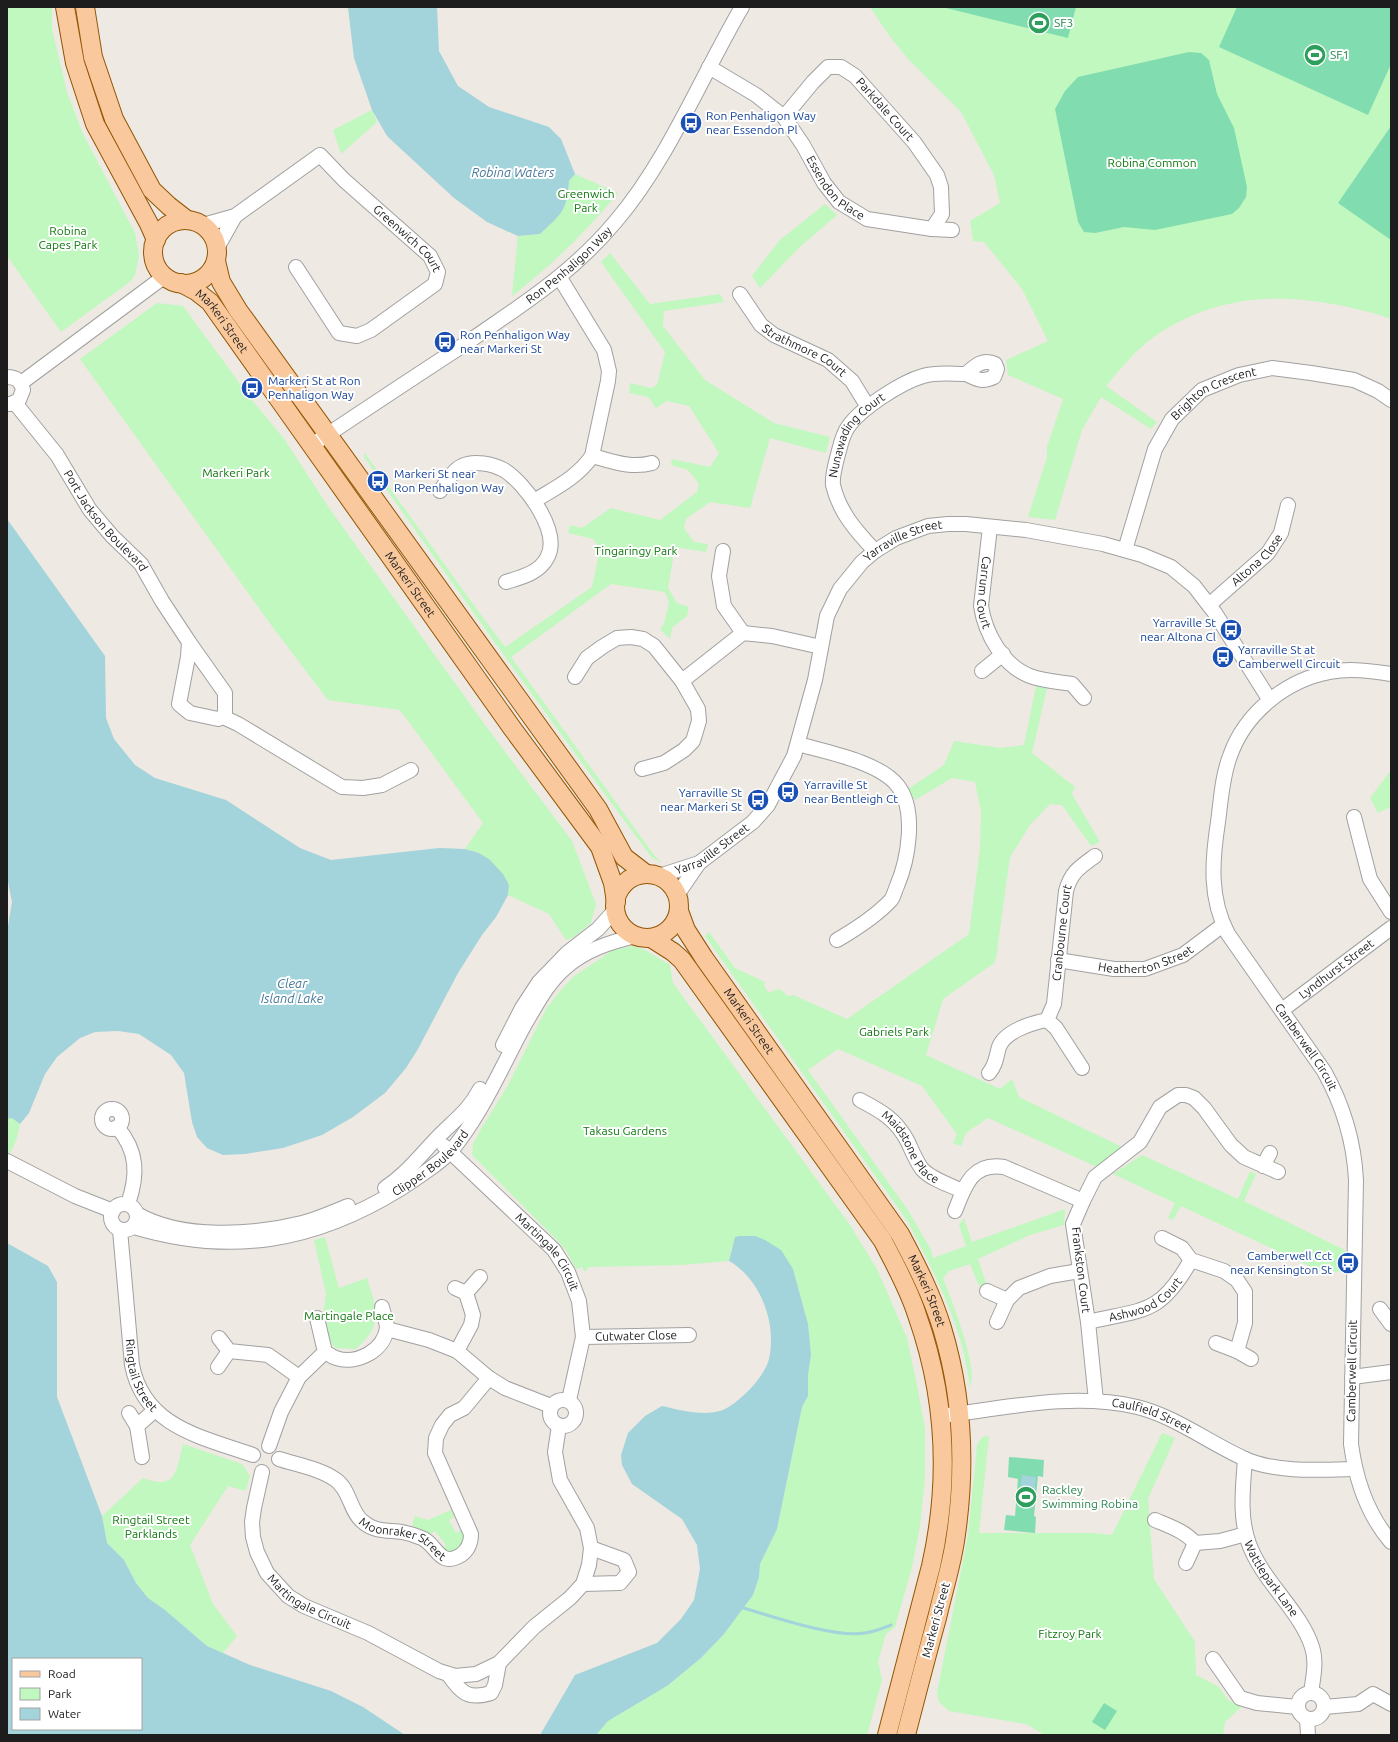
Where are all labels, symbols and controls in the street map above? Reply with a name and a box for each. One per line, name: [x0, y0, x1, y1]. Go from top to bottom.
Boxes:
sports icon: SF3: [1026, 10, 1052, 36]
place label: SF3: [1054, 16, 1073, 29]
sports icon: SF1: [1302, 42, 1328, 68]
place label: SF1: [1330, 48, 1349, 61]
street label: Parkdale Court: [854, 75, 917, 143]
place label: Ron Penhaligon Way near Essendon Pl: [706, 109, 816, 136]
bus stop icon: Ron Penhaligon Way near Essendon Pl: [678, 110, 704, 136]
street label: Essendon Place: [804, 153, 867, 222]
park label: Robina Common: [1107, 156, 1197, 169]
water label: Robina Waters: [472, 165, 555, 179]
park label: Greenwich Park: [557, 187, 615, 214]
street label: Greenwich Court: [371, 202, 444, 274]
park label: Robina Capes Park: [39, 224, 97, 251]
street label: Ron Penhaligon Way: [523, 224, 614, 306]
street label: Markeri Street: [193, 286, 251, 355]
street label: Strathmore Court: [760, 321, 850, 379]
place label: Ron Penhaligon Way near Markeri St: [460, 328, 570, 355]
bus stop icon: Ron Penhaligon Way near Markeri St: [432, 329, 458, 355]
street label: Brighton Crescent: [1168, 364, 1258, 422]
place label: Markeri St at Ron Penhaligon Way: [268, 374, 361, 401]
bus stop icon: Markeri St at Ron Penhaligon Way: [239, 375, 265, 401]
street label: Nunawading Court: [826, 390, 887, 479]
park label: Markeri Park: [202, 466, 270, 479]
place label: Markeri St near Ron Penhaligon Way: [394, 467, 504, 494]
street label: Port Jackson Boulevard: [62, 468, 151, 573]
bus stop icon: Markeri St near Ron Penhaligon Way: [365, 468, 391, 494]
street label: Yarraville Street: [861, 518, 943, 564]
street label: Altona Close: [1228, 531, 1285, 588]
park label: Tingaringy Park: [594, 544, 678, 557]
street label: Markeri Street: [383, 549, 438, 620]
street label: Carrum Court: [975, 556, 994, 631]
place label: Yarraville St near Altona Cl: [1140, 616, 1216, 643]
bus stop icon: Yarraville St near Altona Cl: [1218, 617, 1244, 643]
place label: Yarraville St at Camberwell Circuit: [1238, 643, 1340, 670]
bus stop icon: Yarraville St at Camberwell Circuit: [1210, 644, 1236, 670]
place label: Yarraville St near Bentleigh Ct: [804, 778, 898, 805]
bus stop icon: Yarraville St near Bentleigh Ct: [775, 779, 801, 805]
place label: Yarraville St near Markeri St: [660, 786, 742, 813]
bus stop icon: Yarraville St near Markeri St: [745, 787, 771, 813]
street label: Yarraville Street: [673, 820, 751, 876]
street label: Cranbourne Court: [1049, 882, 1074, 982]
street label: Lyndhurst Street: [1296, 936, 1376, 1001]
street label: Heatherton Street: [1097, 943, 1196, 975]
water label: Clear Island Lake: [261, 976, 324, 1005]
street label: Markeri Street: [722, 986, 777, 1056]
street label: Camberwell Circuit: [1273, 1001, 1340, 1093]
park label: Gabriels Park: [859, 1025, 929, 1038]
street label: Maidstone Place: [880, 1108, 941, 1186]
park label: Takasu Gardens: [583, 1124, 667, 1137]
street label: Clipper Boulevard: [389, 1127, 471, 1198]
street label: Martingale Circuit: [513, 1210, 582, 1293]
street label: Frankston Court: [1070, 1226, 1093, 1314]
place label: Camberwell Cct near Kensington St: [1230, 1249, 1332, 1276]
bus stop icon: Camberwell Cct near Kensington St: [1335, 1250, 1361, 1276]
street label: Markeri Street: [906, 1252, 948, 1329]
street label: Ashwood Court: [1108, 1274, 1184, 1323]
park label: Martingale Place: [304, 1309, 394, 1322]
street label: Camberwell Circuit: [1344, 1320, 1359, 1422]
street label: Cutwater Close: [595, 1328, 677, 1343]
street label: Ringtail Street: [124, 1338, 160, 1414]
street label: Caulfield Street: [1111, 1396, 1194, 1435]
place label: Rackley Swimming Robina: [1042, 1483, 1138, 1510]
sports icon: Rackley Swimming Robina: [1013, 1484, 1039, 1510]
park label: Ringtail Street Parklands: [112, 1513, 190, 1540]
street label: Moonraker Street: [357, 1514, 449, 1563]
street label: Wattlepark Lane: [1242, 1539, 1301, 1619]
street label: Martingale Circuit: [265, 1571, 353, 1631]
street label: Markeri Street: [919, 1581, 952, 1659]
park label: Fitzroy Park: [1038, 1627, 1102, 1640]
legend: [12, 1658, 142, 1730]
text: Road: [48, 1667, 76, 1680]
text: Park: [48, 1687, 72, 1700]
text: Water: [48, 1707, 81, 1720]

